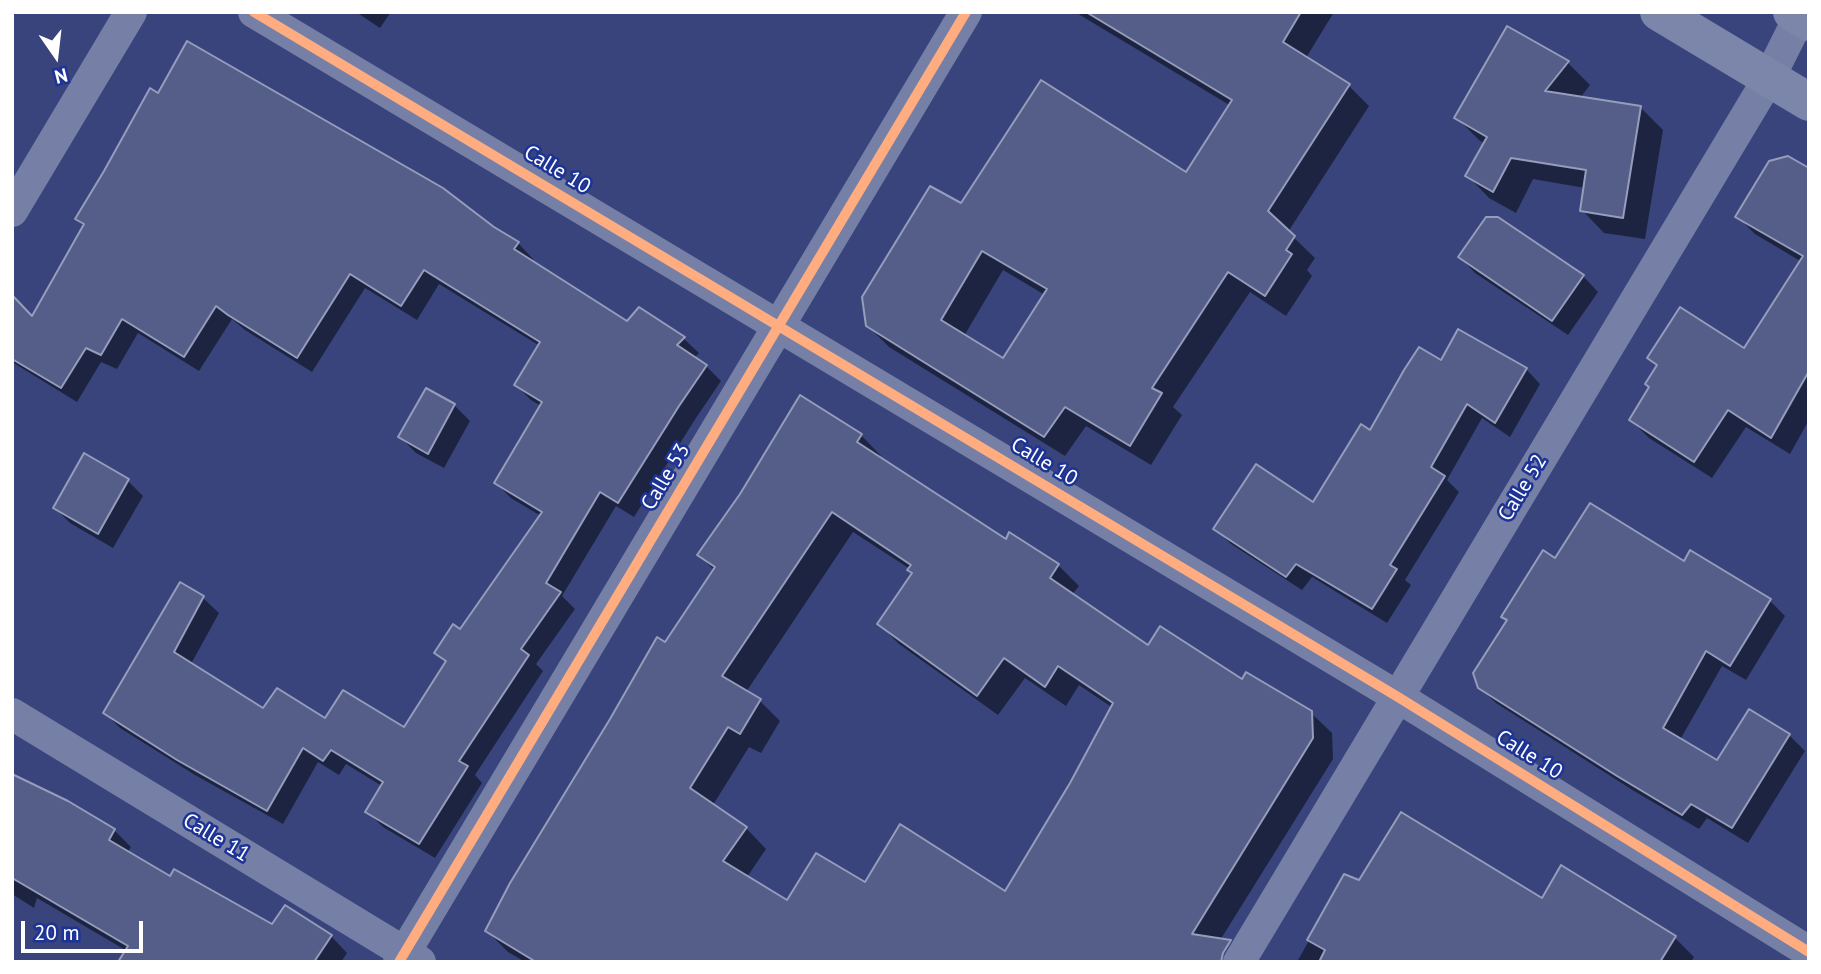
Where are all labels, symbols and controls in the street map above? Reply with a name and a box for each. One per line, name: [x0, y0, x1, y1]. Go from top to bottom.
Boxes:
north arrow: [21, 21, 91, 91]
text: N: [52, 63, 70, 90]
street label: Calle 10: [519, 140, 595, 200]
street label: Calle 10: [1006, 432, 1082, 492]
street label: Calle 53: [636, 439, 696, 515]
street label: Calle 52: [1493, 450, 1553, 526]
street label: Calle 10: [1491, 725, 1567, 785]
street label: Calle 11: [178, 808, 254, 868]
scale bar: [24, 908, 147, 952]
text: 20 m: [34, 919, 80, 946]

